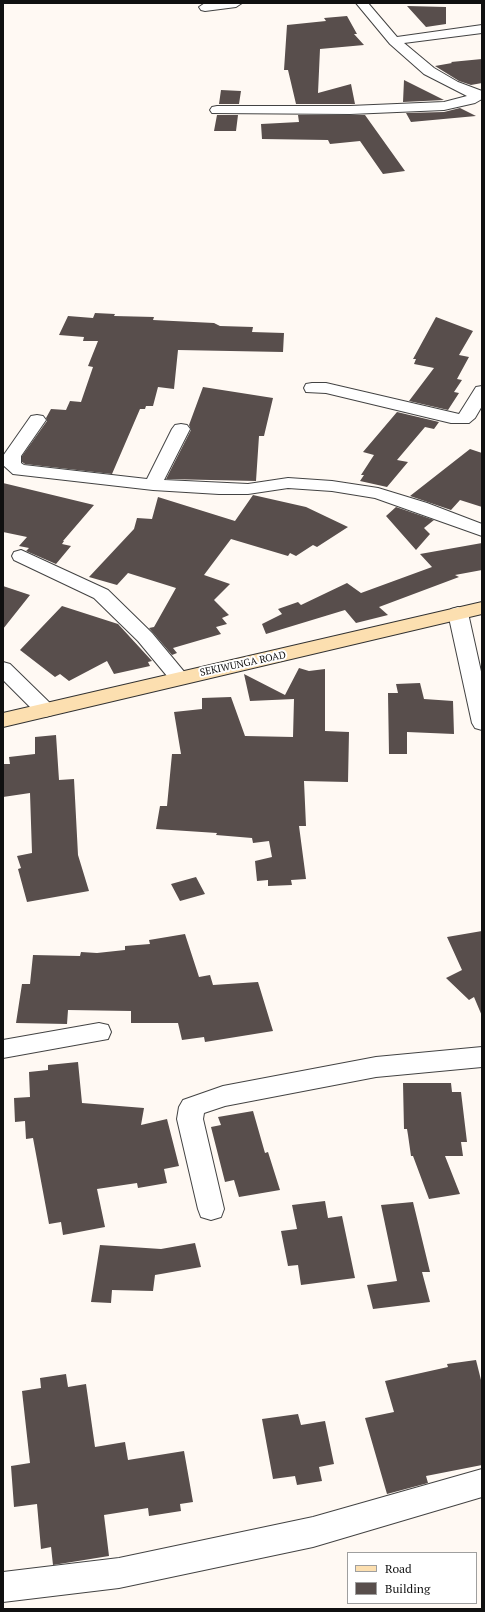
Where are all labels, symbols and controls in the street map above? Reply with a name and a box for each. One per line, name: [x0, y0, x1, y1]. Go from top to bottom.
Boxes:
street label: SEKIWUNGA ROAD: [199, 649, 287, 679]
legend: [347, 1552, 477, 1604]
text: Road: [385, 1561, 412, 1576]
text: Building: [385, 1581, 430, 1596]

